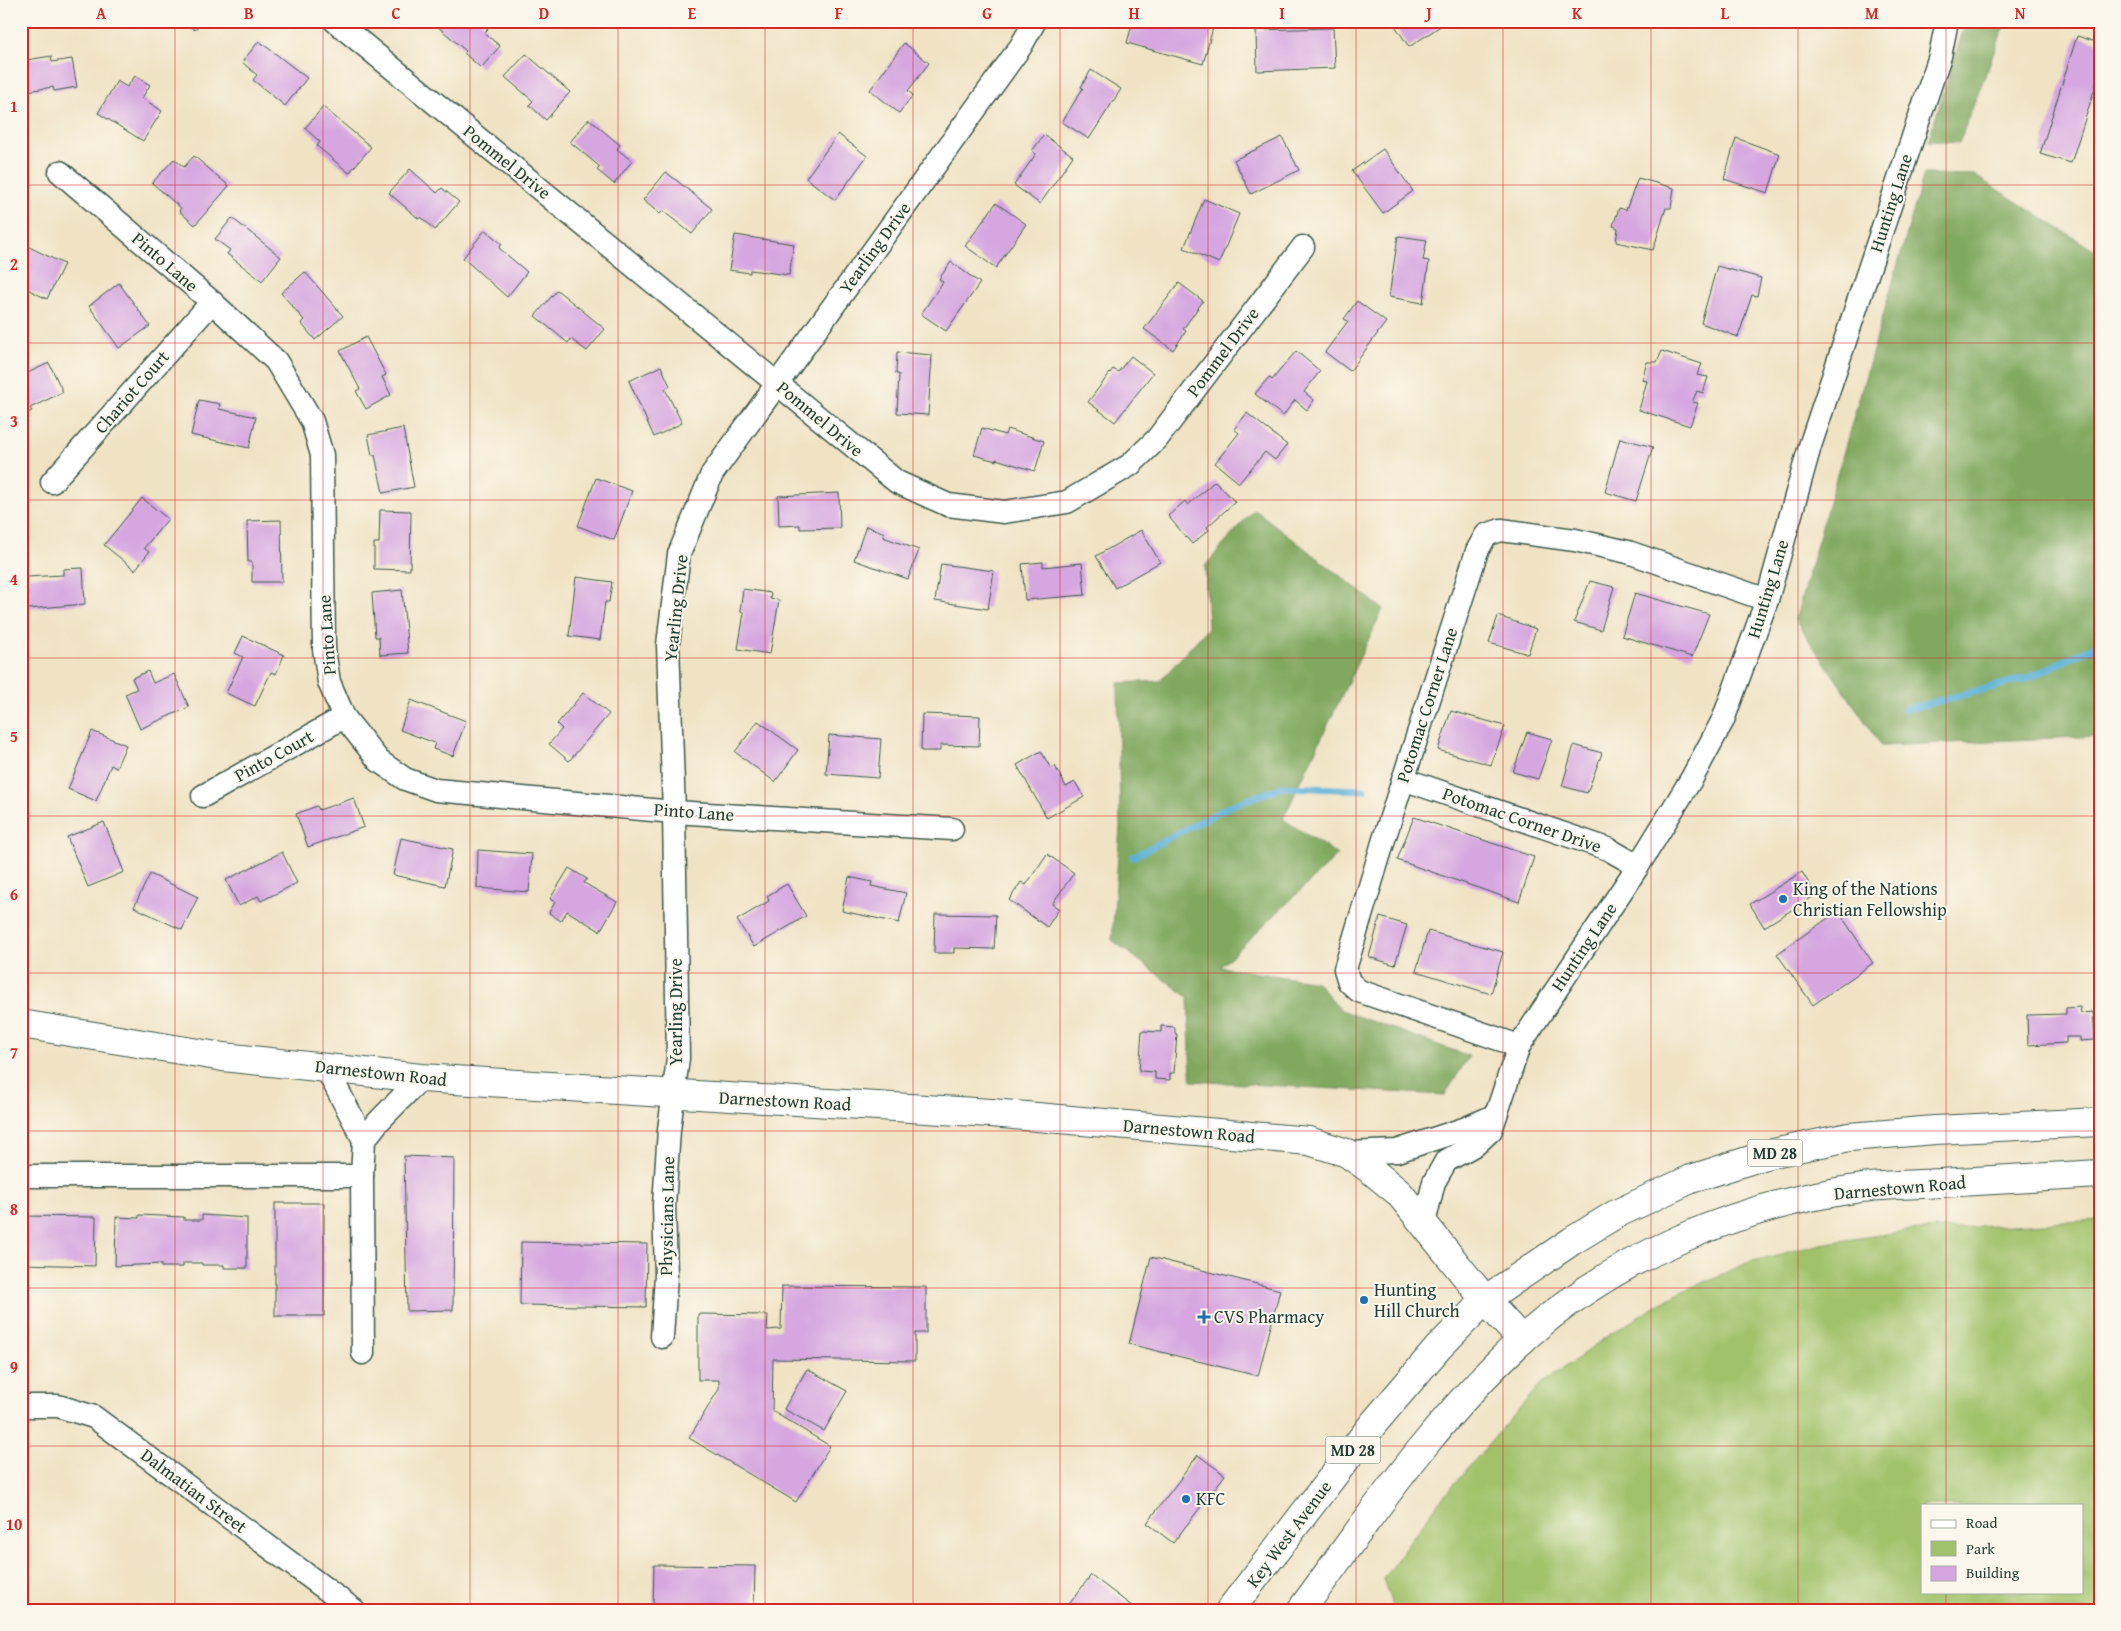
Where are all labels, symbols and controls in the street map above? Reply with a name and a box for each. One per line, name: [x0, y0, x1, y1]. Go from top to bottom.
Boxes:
text: A: [96, 1, 107, 25]
text: B: [244, 1, 254, 25]
text: C: [391, 1, 401, 25]
text: D: [539, 1, 549, 25]
text: E: [688, 1, 697, 25]
text: F: [835, 1, 843, 25]
text: G: [982, 1, 992, 25]
text: H: [1128, 1, 1140, 25]
text: I: [1279, 1, 1285, 25]
text: J: [1423, 1, 1432, 25]
text: K: [1572, 1, 1583, 25]
text: L: [1721, 1, 1730, 25]
text: M: [1865, 1, 1879, 25]
text: N: [2015, 1, 2026, 25]
text: 1: [10, 94, 18, 118]
street label: Pommel Drive: [458, 118, 557, 205]
street label: Hunting Lane: [1862, 150, 1919, 256]
street label: Yearling Drive: [832, 196, 917, 299]
street label: Pinto Lane: [126, 225, 204, 298]
text: 2: [10, 252, 18, 276]
street label: Pommel Drive: [1180, 301, 1265, 402]
street label: Chariot Court: [88, 344, 176, 439]
street label: Pommel Drive: [771, 374, 870, 463]
text: 3: [10, 409, 18, 433]
street label: Hunting Lane: [1740, 536, 1795, 642]
street label: Yearling Drive: [656, 553, 695, 663]
text: 4: [10, 567, 18, 591]
street label: Pinto Lane: [310, 594, 343, 676]
street label: Potomac Corner Lane: [1389, 624, 1464, 786]
street label: Pinto Court: [229, 722, 319, 788]
text: 5: [10, 724, 18, 748]
street label: Potomac Corner Drive: [1439, 780, 1605, 859]
street label: Pinto Lane: [653, 795, 735, 828]
place label: King of the Nations Christian Fellowship: [1793, 875, 1947, 923]
text: 6: [10, 882, 18, 906]
marker: King of the Nations Christian Fellowship: [1777, 893, 1789, 905]
street label: Hunting Lane: [1544, 897, 1623, 997]
street label: Yearling Drive: [662, 958, 689, 1066]
text: 7: [10, 1040, 18, 1064]
street label: Darnestown Road: [314, 1052, 449, 1093]
street label: Darnestown Road: [718, 1084, 852, 1117]
street label: Darnestown Road: [1122, 1111, 1257, 1150]
road number: MD 28: [1748, 1140, 1802, 1166]
street label: Physicians Lane: [652, 1156, 681, 1276]
street label: Darnestown Road: [1833, 1168, 1967, 1207]
text: 8: [10, 1197, 18, 1221]
place label: Hunting Hill Church: [1374, 1276, 1460, 1324]
marker: Hunting Hill Church: [1358, 1294, 1370, 1306]
place label: CVS Pharmacy: [1214, 1303, 1324, 1330]
marker: CVS Pharmacy: [1198, 1311, 1210, 1323]
text: 9: [10, 1355, 18, 1379]
road number: MD 28: [1326, 1436, 1380, 1464]
street label: Dalmatian Street: [135, 1442, 254, 1540]
street label: Key West Avenue: [1239, 1475, 1338, 1593]
place label: KFC: [1196, 1485, 1225, 1512]
marker: KFC: [1180, 1493, 1192, 1505]
legend: [1921, 1504, 2084, 1594]
text: 10: [6, 1512, 22, 1536]
text: Road: [1966, 1512, 1997, 1533]
text: Park: [1966, 1538, 1995, 1559]
text: Building: [1966, 1562, 2020, 1583]

